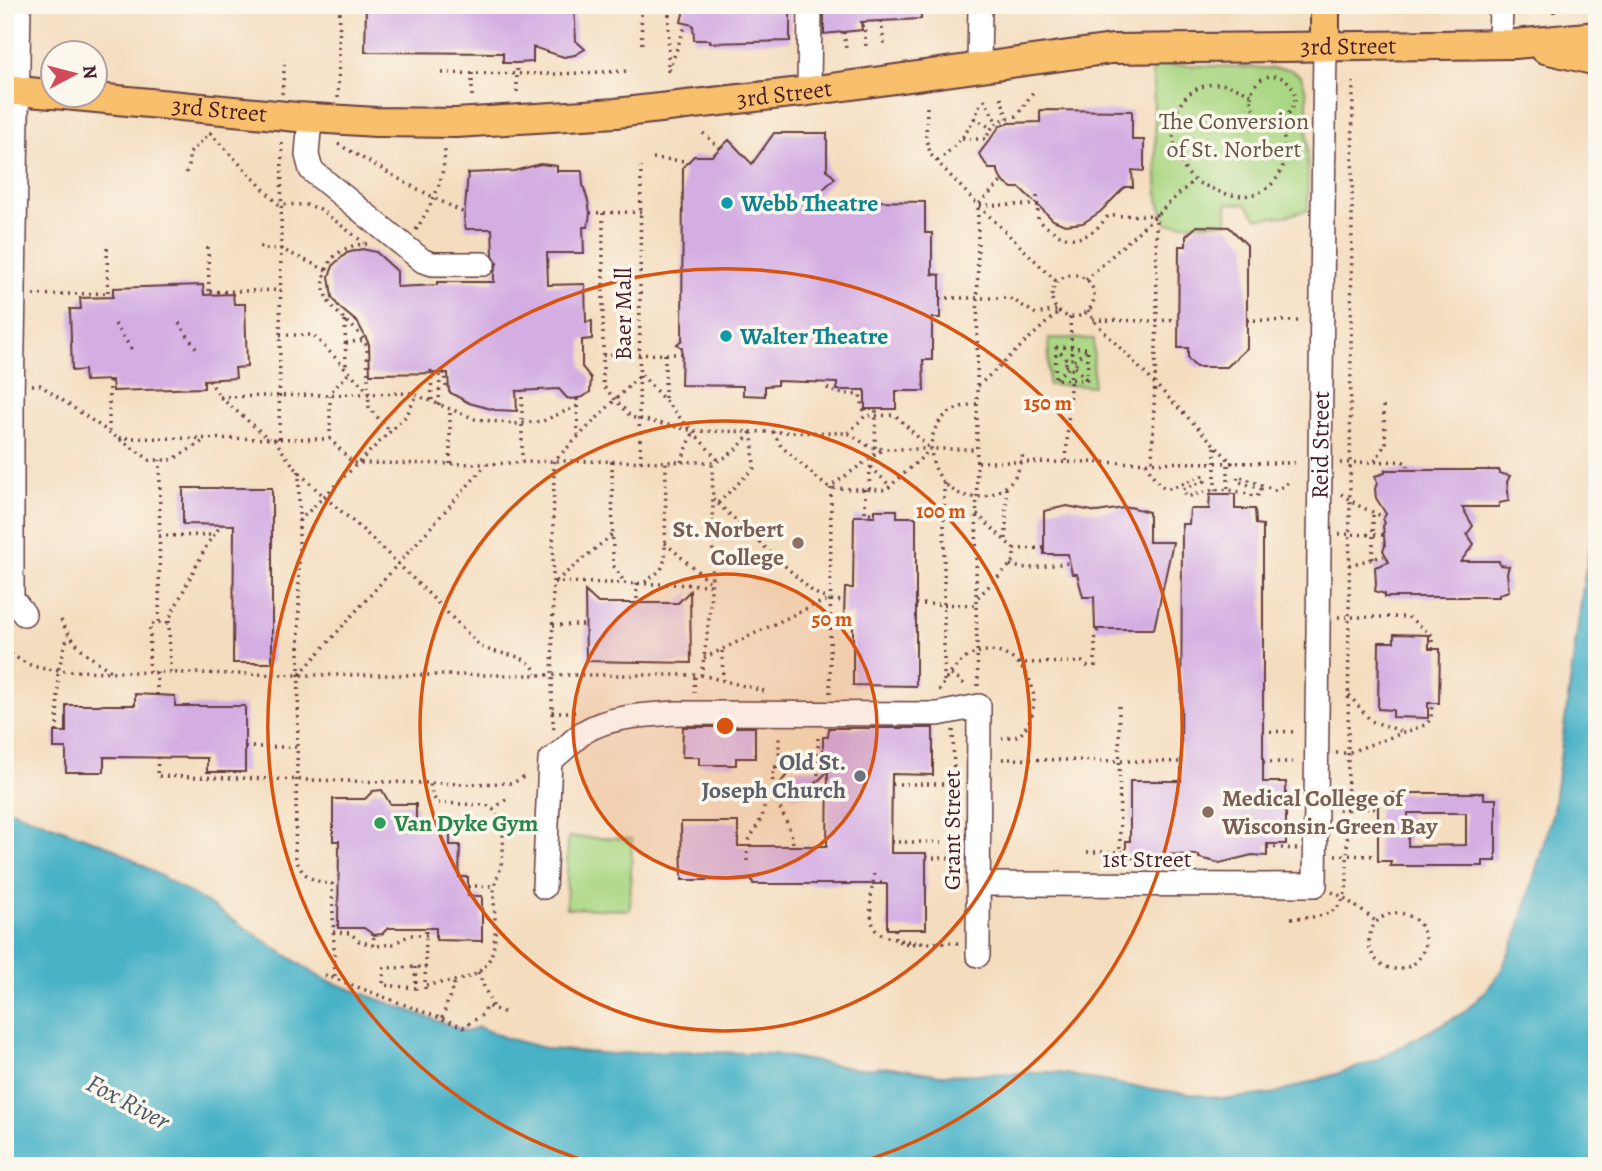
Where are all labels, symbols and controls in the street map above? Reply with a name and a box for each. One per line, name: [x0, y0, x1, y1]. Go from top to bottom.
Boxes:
street label: 3rd Street: [1300, 29, 1396, 63]
north arrow: [38, 38, 108, 108]
text: N: [76, 64, 104, 81]
street label: 3rd Street: [735, 72, 834, 115]
street label: 3rd Street: [170, 89, 268, 130]
park label: The Conversion of St. Norbert: [1159, 105, 1309, 165]
place label: Webb Theatre: [740, 187, 878, 219]
marker: Webb Theatre: [719, 195, 735, 211]
street label: Baer Mall: [607, 267, 639, 361]
place label: Walter Theatre: [739, 320, 888, 352]
marker: Walter Theatre: [718, 328, 734, 344]
text: 150 m: [1024, 389, 1073, 417]
street label: Reid Street: [1304, 391, 1337, 499]
text: 100 m: [916, 497, 966, 525]
place label: St. Norbert College: [673, 513, 784, 573]
marker: St. Norbert College: [790, 535, 806, 551]
text: 50 m: [812, 605, 853, 633]
centre of rings: [713, 714, 737, 738]
place label: Old St. Joseph Church: [701, 746, 846, 806]
marker: Old St. Joseph Church: [852, 768, 868, 784]
street label: Grant Street: [936, 770, 968, 890]
place label: Medical College of Wisconsin-Green Bay: [1221, 782, 1438, 842]
marker: Medical College of Wisconsin-Green Bay: [1200, 804, 1216, 820]
place label: Van Dyke Gym: [393, 807, 538, 839]
marker: Van Dyke Gym: [372, 815, 388, 831]
street label: 1st Street: [1102, 843, 1192, 875]
water label: Fox River: [80, 1066, 177, 1139]

